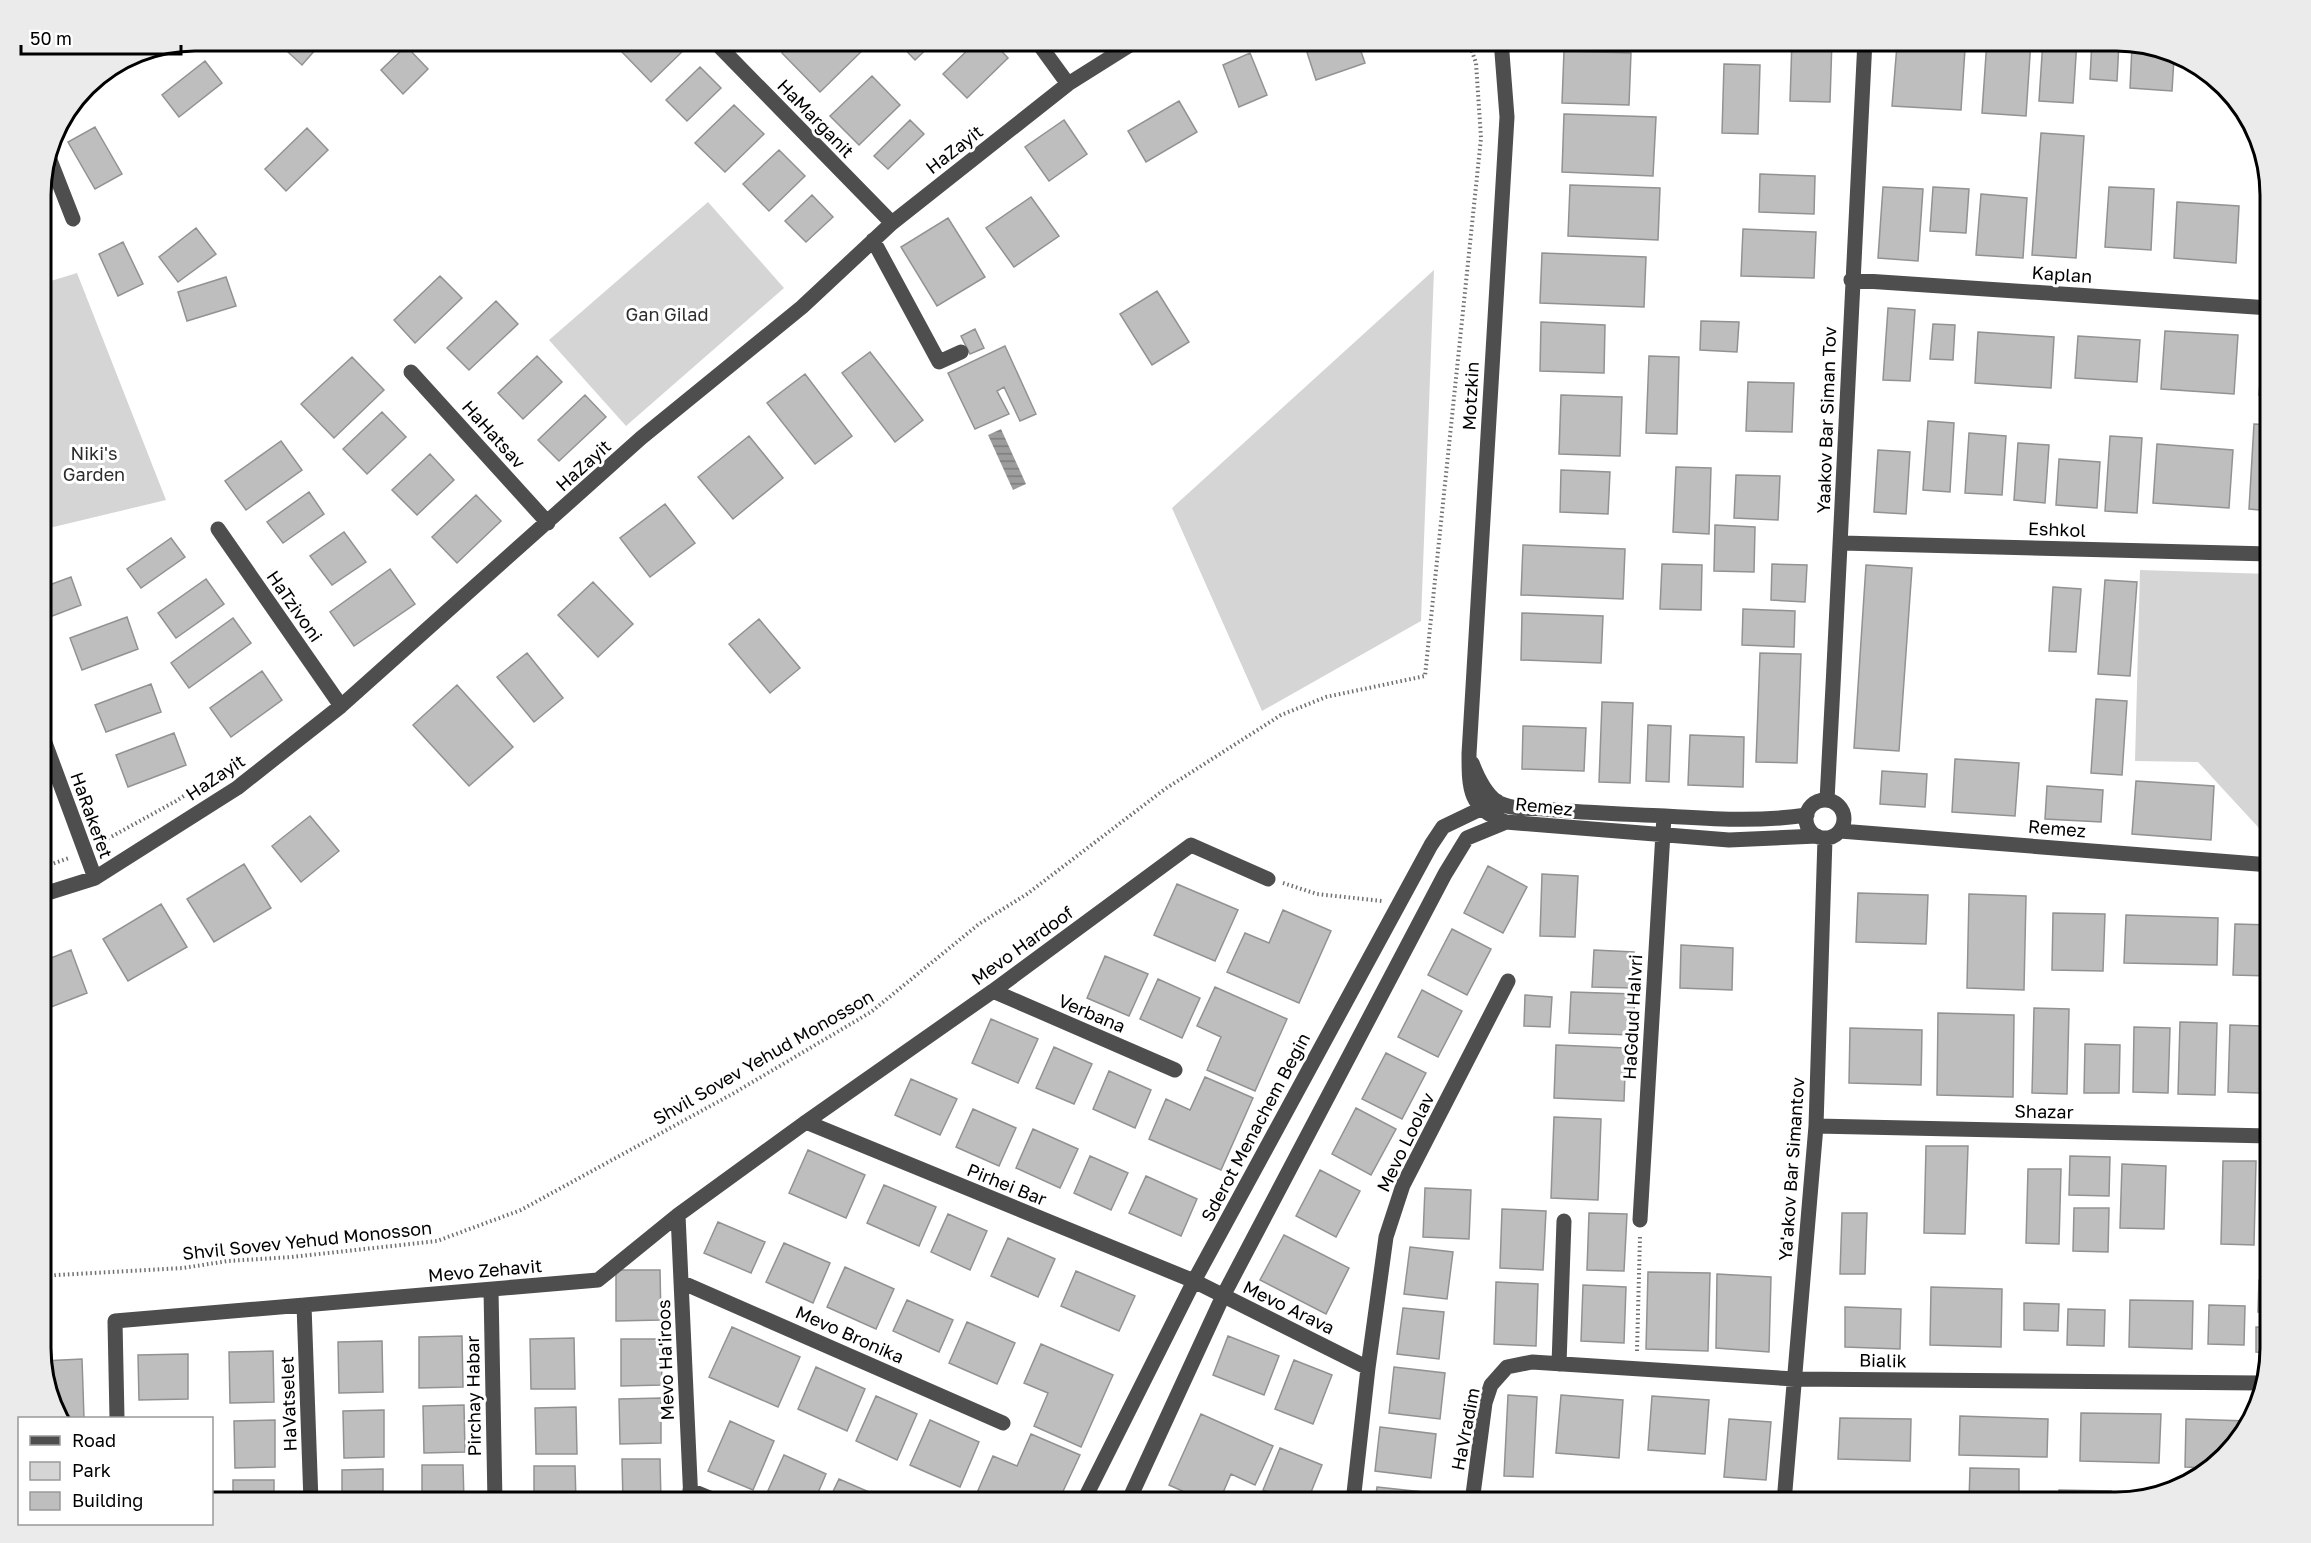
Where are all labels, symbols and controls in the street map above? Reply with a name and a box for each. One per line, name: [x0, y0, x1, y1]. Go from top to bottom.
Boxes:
scale bar: [21, 18, 182, 56]
text: 50 m: [30, 27, 72, 49]
street label: HaMarganit: [773, 74, 859, 162]
street label: HaZayit: [921, 120, 987, 178]
street label: Kaplan: [2031, 261, 2093, 287]
park label: Gan Gilad: [626, 303, 708, 325]
street label: Yaakov Bar Siman Tov: [1812, 326, 1840, 514]
street label: Motzkin: [1457, 361, 1483, 431]
street label: HaHatsav: [458, 395, 530, 473]
street label: HaZayit: [551, 435, 615, 495]
park label: Niki's Garden: [63, 442, 125, 485]
street label: Eshkol: [2028, 517, 2087, 541]
street label: HaTzivoni: [262, 566, 328, 646]
street label: HaZayit: [181, 749, 249, 805]
street label: HaRakefet: [66, 769, 118, 861]
street label: Remez: [1514, 792, 1574, 820]
street label: Remez: [2027, 815, 2087, 841]
street label: Mevo Hardoof: [967, 900, 1077, 989]
street label: HaGdud HaIvri: [1618, 954, 1646, 1080]
street label: Shvil Sovev Yehud Monosson: [649, 985, 877, 1129]
street label: Verbana: [1055, 989, 1129, 1037]
street label: Sderot Menachem Begin: [1196, 1029, 1314, 1225]
street label: Ya'akov Bar Simantov: [1774, 1077, 1808, 1261]
street label: Mevo Loolav: [1371, 1089, 1439, 1195]
street label: Shazar: [2014, 1099, 2074, 1123]
street label: Pirhei Bar: [964, 1158, 1050, 1210]
street label: Shvil Sovev Yehud Monosson: [181, 1216, 433, 1264]
street label: Mevo Zehavit: [427, 1254, 543, 1286]
street label: Mevo Arava: [1240, 1275, 1338, 1339]
street label: Mevo Ha'iroos: [652, 1299, 678, 1421]
street label: Mevo Bronika: [792, 1300, 908, 1368]
street label: Pirchay Habar: [461, 1335, 485, 1457]
street label: Bialik: [1859, 1349, 1907, 1371]
street label: HaVatselet: [275, 1356, 301, 1452]
street label: HaVradim: [1446, 1386, 1484, 1472]
legend: [18, 1417, 213, 1525]
text: Road: [72, 1429, 116, 1451]
text: Park: [72, 1459, 111, 1481]
text: Building: [72, 1489, 143, 1511]

